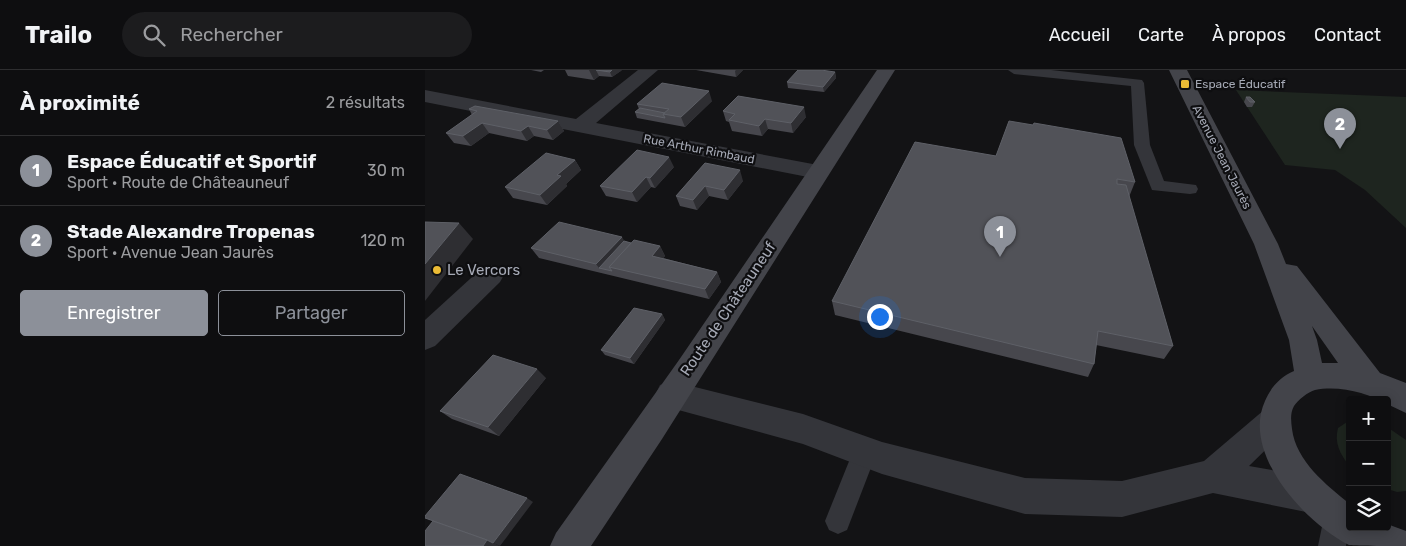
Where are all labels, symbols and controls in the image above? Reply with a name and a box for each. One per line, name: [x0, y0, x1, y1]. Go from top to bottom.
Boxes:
search box: [122, 12, 472, 57]
text: Trailo: [25, 21, 92, 49]
icon: search: [140, 21, 168, 49]
text: Rechercher: [180, 23, 283, 46]
text: Accueil: [1049, 24, 1110, 46]
text: Carte: [1138, 24, 1184, 46]
text: À propos: [1212, 24, 1286, 46]
text: Contact: [1314, 24, 1381, 46]
place label: Espace Éducatif: [1195, 77, 1286, 91]
marker: Espace Éducatif: [1179, 78, 1191, 90]
text: À proximité: [20, 90, 140, 115]
text: 2 résultats: [326, 93, 405, 112]
street label: Avenue Jean Jaurès: [1190, 103, 1254, 211]
pin: 2: [1324, 108, 1356, 149]
street label: Rue Arthur Rimbaud: [642, 131, 756, 167]
text: Espace Éducatif et Sportif: [67, 150, 316, 173]
text: 1: [32, 161, 40, 180]
text: 30 m: [367, 161, 405, 180]
text: Sport · Route de Châteauneuf: [67, 173, 289, 192]
pin: 1: [984, 216, 1016, 257]
text: Stade Alexandre Tropenas: [67, 220, 315, 243]
text: 2: [31, 231, 41, 250]
text: 120 m: [360, 231, 405, 250]
street label: Route de Châteauneuf: [676, 238, 780, 379]
text: Sport · Avenue Jean Jaurès: [67, 243, 274, 262]
place label: Le Vercors: [447, 261, 521, 279]
marker: Le Vercors: [431, 264, 443, 276]
button: Enregistrer: [20, 290, 208, 336]
button: Partager: [218, 290, 405, 336]
your location: [867, 304, 893, 330]
map controls: [1346, 396, 1391, 531]
button: +: [1346, 396, 1391, 441]
button: −: [1346, 441, 1391, 486]
button: layers: [1346, 486, 1391, 531]

